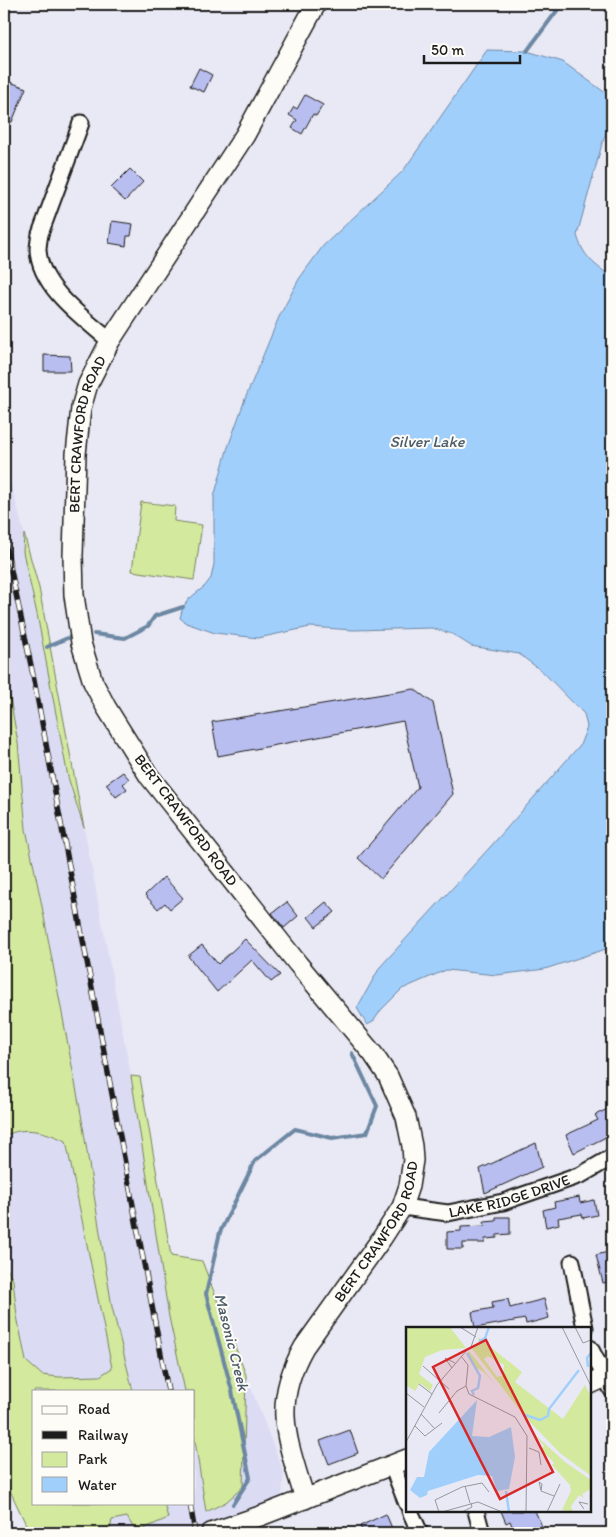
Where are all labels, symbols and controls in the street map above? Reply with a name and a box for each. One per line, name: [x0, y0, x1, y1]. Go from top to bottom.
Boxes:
scale bar: [424, 32, 520, 64]
text: 50 m: [431, 41, 464, 59]
street label: BERT CRAWFORD ROAD: [65, 353, 110, 513]
water label: Silver Lake: [390, 432, 466, 451]
street label: BERT CRAWFORD ROAD: [130, 750, 242, 890]
street label: BERT CRAWFORD ROAD: [330, 1160, 422, 1306]
street label: LAKE RIDGE DRIVE: [447, 1171, 572, 1222]
water label: Masonic Creek: [211, 1291, 253, 1394]
inset map: [406, 1327, 591, 1512]
legend: [32, 1390, 195, 1504]
text: Road: [78, 1400, 111, 1418]
text: Railway: [78, 1426, 128, 1444]
text: Park: [78, 1450, 108, 1468]
text: Water: [78, 1476, 117, 1494]

